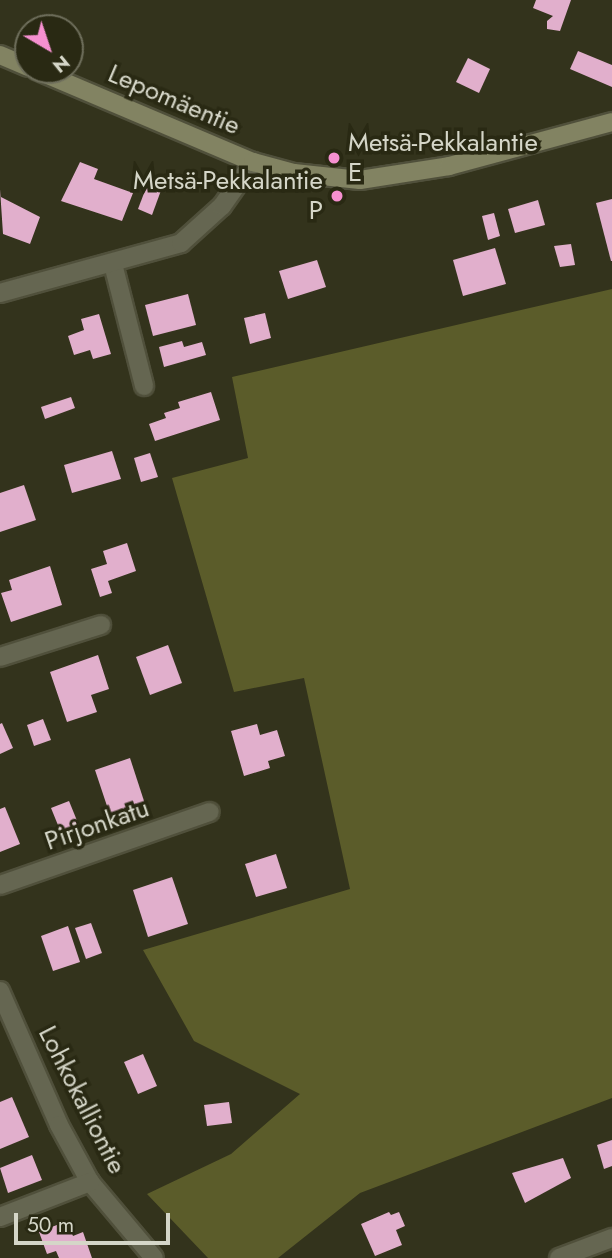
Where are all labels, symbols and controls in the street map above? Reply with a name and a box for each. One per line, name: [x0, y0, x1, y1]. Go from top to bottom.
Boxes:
north arrow: [14, 14, 84, 84]
text: N: [47, 49, 76, 79]
street label: Lepomäentie: [103, 58, 245, 142]
place label: Metsä-Pekkalantie E: [348, 127, 538, 188]
marker: Metsä-Pekkalantie E: [326, 150, 342, 166]
place label: Metsä-Pekkalantie P: [133, 165, 323, 227]
marker: Metsä-Pekkalantie P: [329, 188, 345, 204]
street label: Pirjonkatu: [41, 793, 153, 857]
street label: Lohkokalliontie: [31, 1021, 133, 1179]
scale bar: [18, 1198, 173, 1242]
text: 50 m: [27, 1210, 74, 1240]

